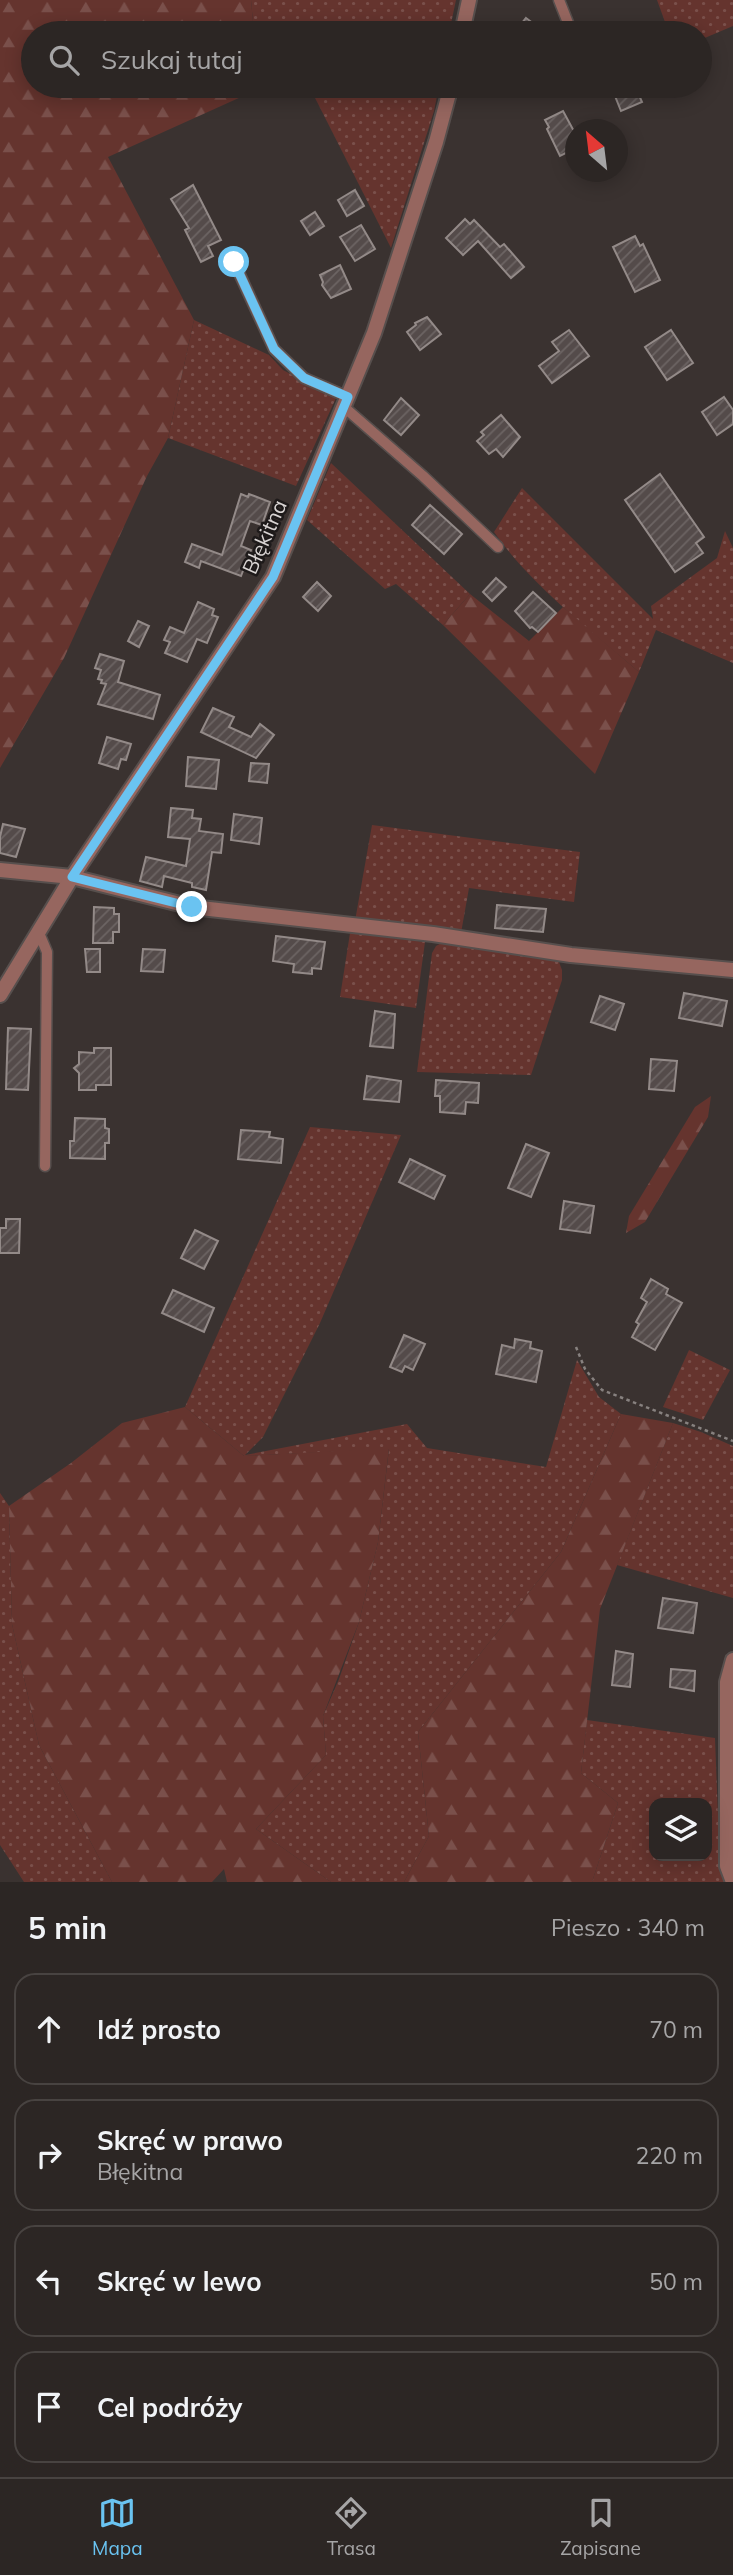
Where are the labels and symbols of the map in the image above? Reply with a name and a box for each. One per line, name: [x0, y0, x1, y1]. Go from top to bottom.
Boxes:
north arrow: [565, 119, 628, 182]
route start: [218, 246, 249, 277]
street label: Błękitna: [236, 495, 292, 578]
route end: [176, 891, 207, 922]

